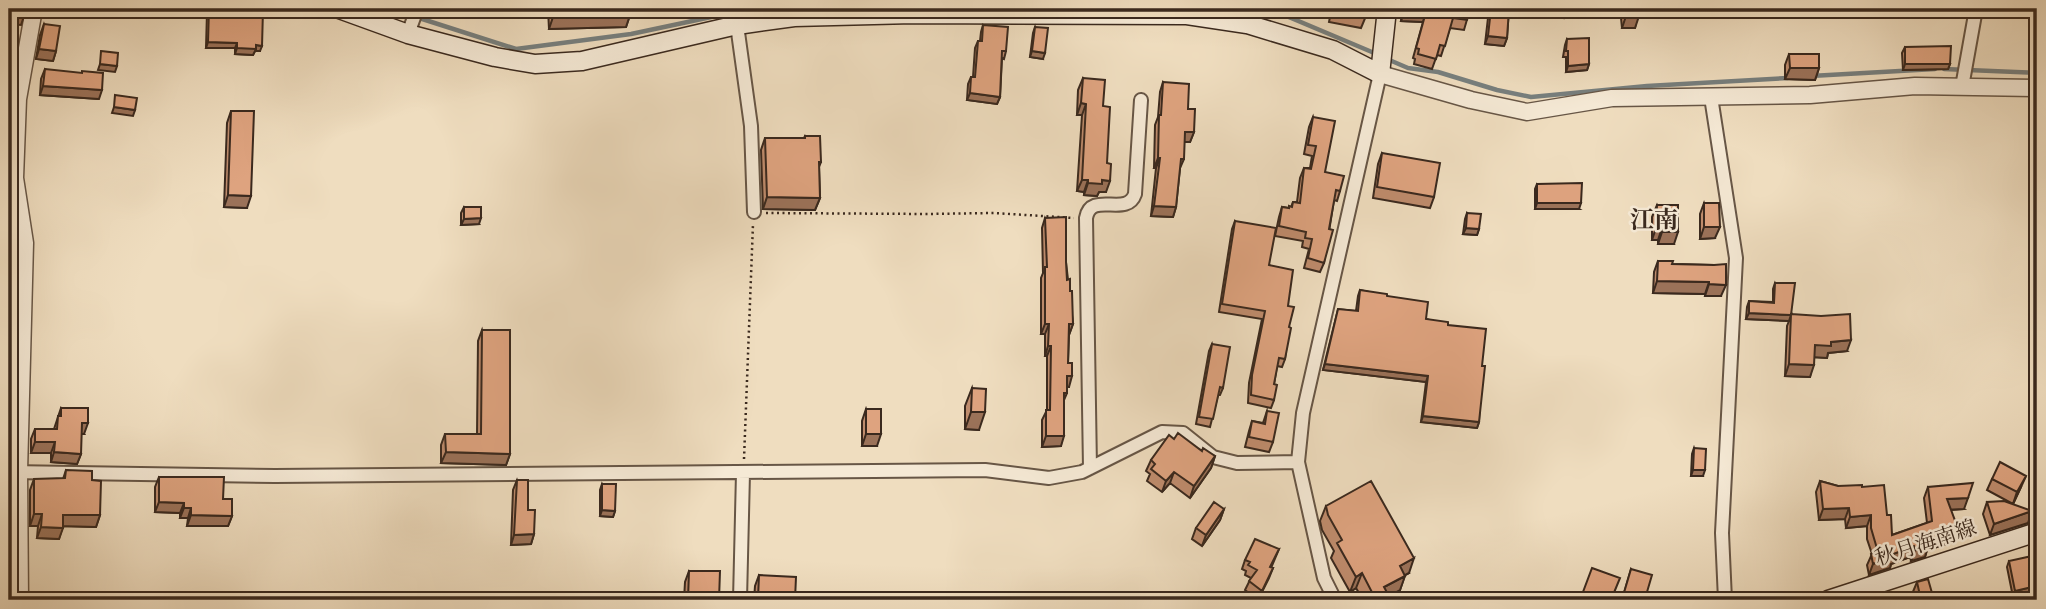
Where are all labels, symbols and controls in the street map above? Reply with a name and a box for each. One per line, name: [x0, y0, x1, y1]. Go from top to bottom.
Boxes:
district label: 江南: [1630, 205, 1678, 239]
street label: 秋月海南線: [1872, 514, 1980, 574]

